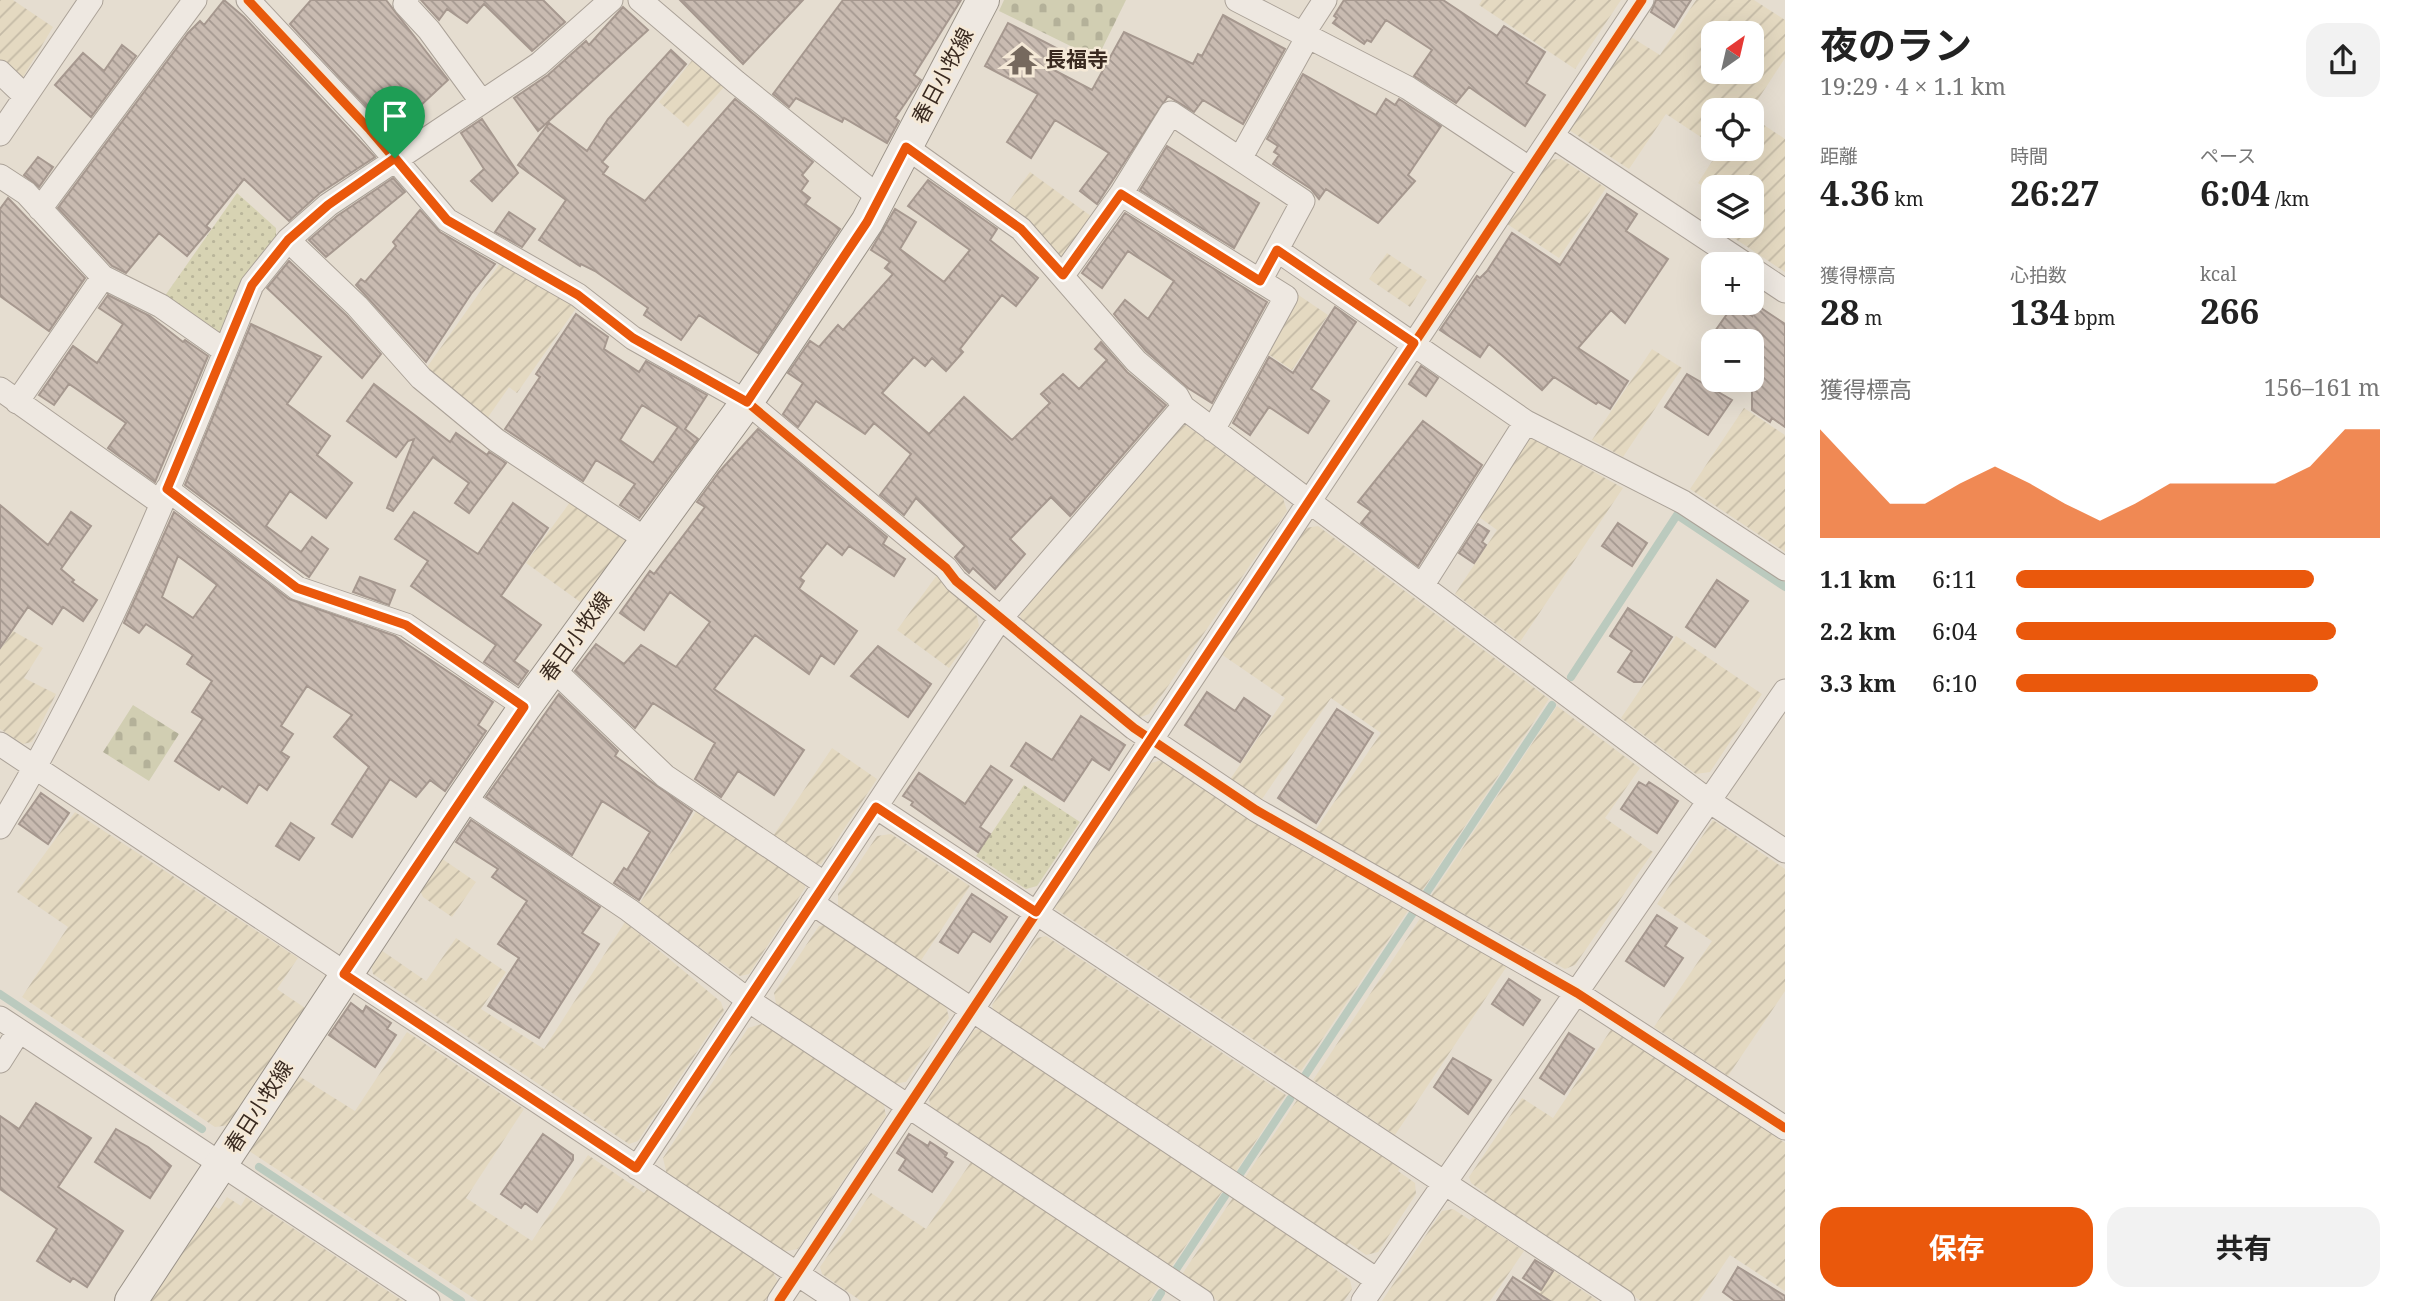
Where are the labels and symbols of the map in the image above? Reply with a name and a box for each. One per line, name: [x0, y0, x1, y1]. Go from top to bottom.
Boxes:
north arrow: [1701, 21, 1764, 84]
street label: 春日小牧線: [905, 23, 979, 128]
temple icon: 長福寺: [1005, 43, 1039, 77]
place label: 長福寺: [1045, 45, 1108, 73]
pin: [365, 86, 425, 158]
street label: 春日小牧線: [533, 586, 617, 687]
street label: 春日小牧線: [218, 1055, 298, 1158]

